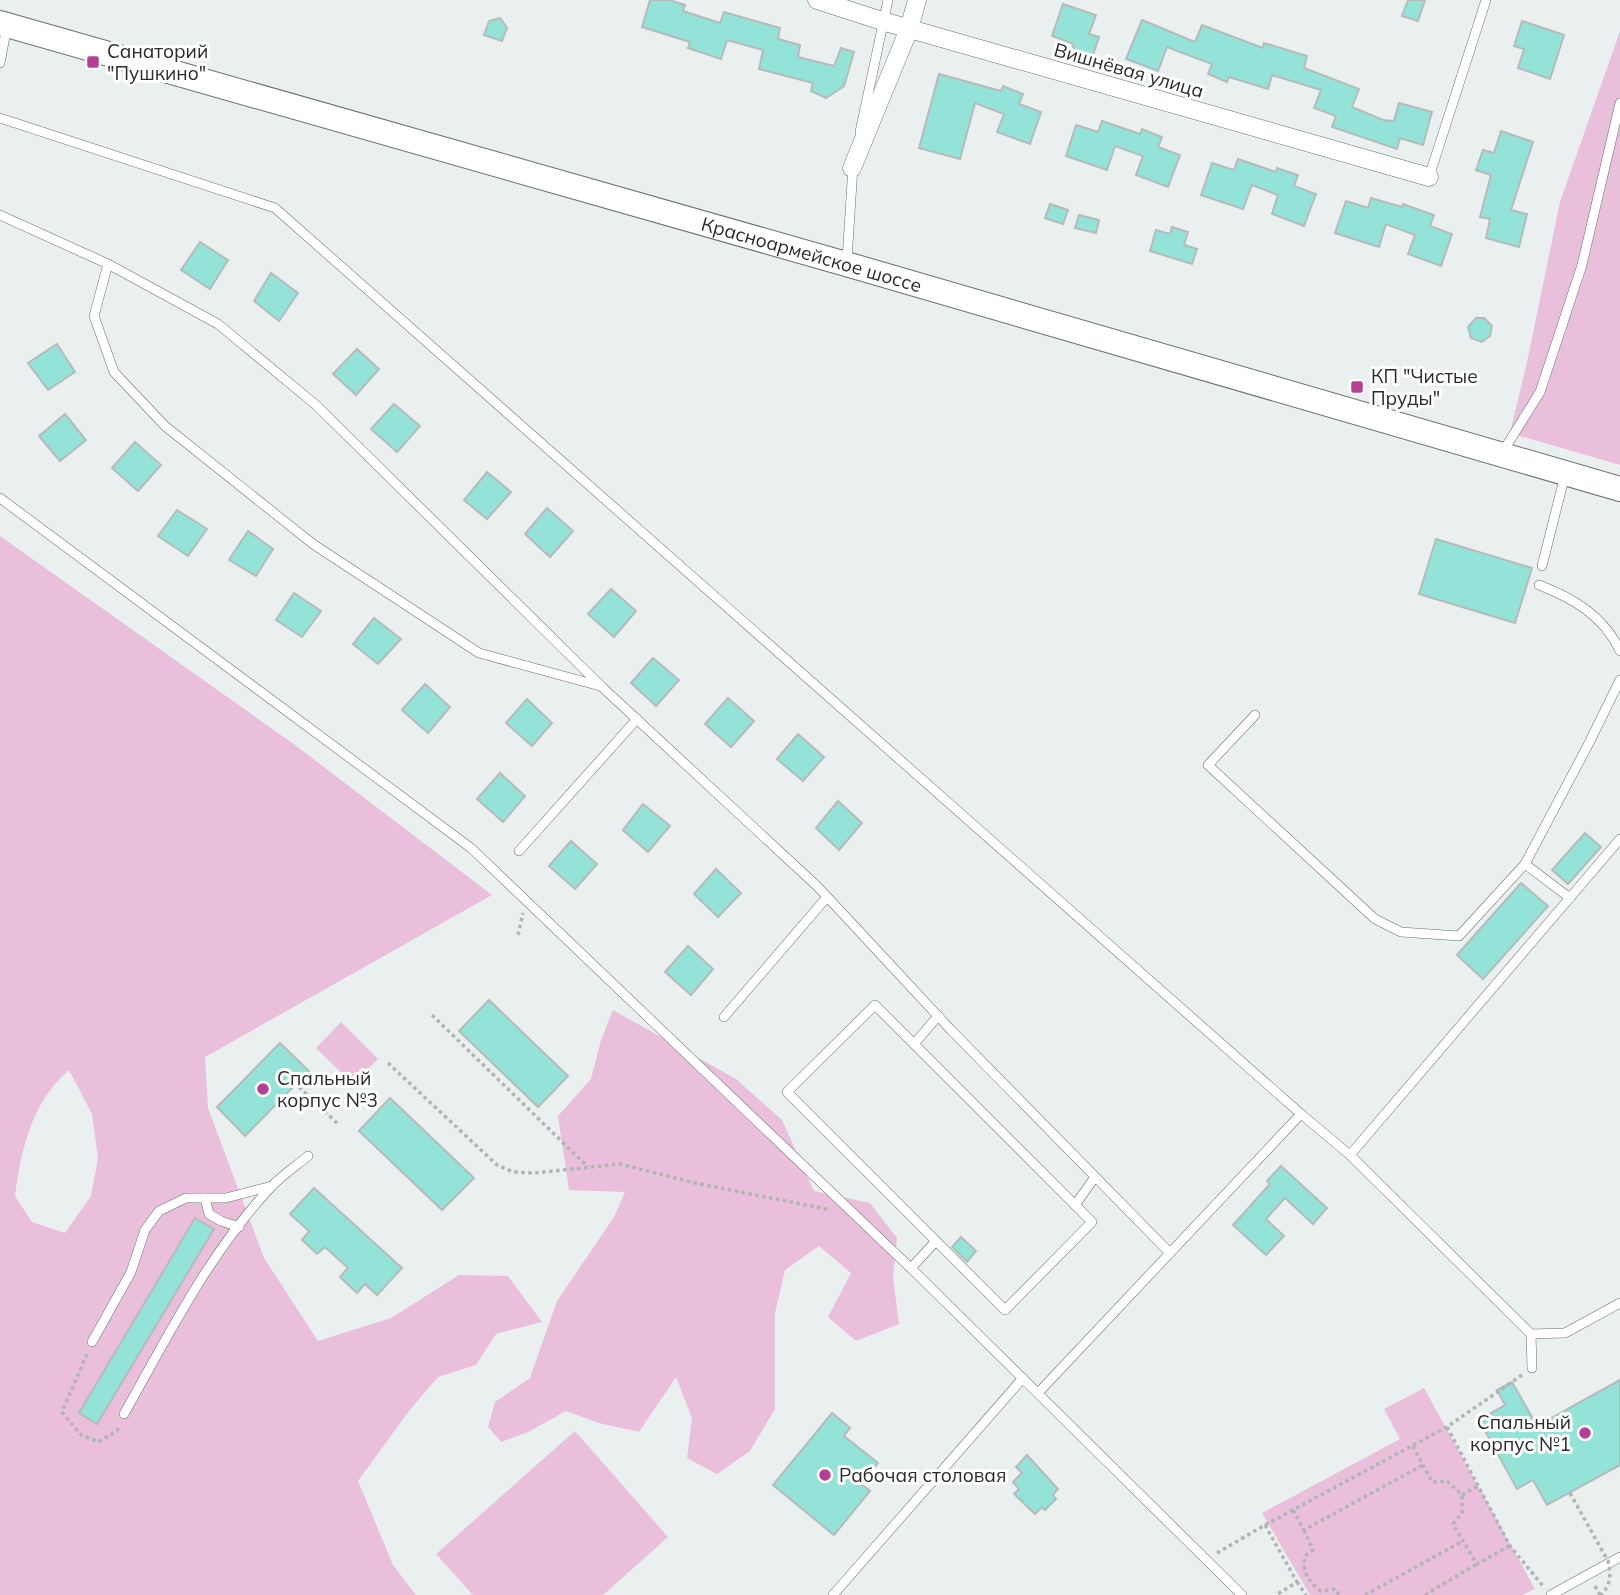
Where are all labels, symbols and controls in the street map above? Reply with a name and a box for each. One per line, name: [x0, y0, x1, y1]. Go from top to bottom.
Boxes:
street label: Вишнёвая улица: [1051, 37, 1207, 103]
place label: Санаторий "Пушкино": [107, 39, 208, 85]
marker: Санаторий "Пушкино": [85, 54, 101, 70]
street label: Красноармейское шоссе: [699, 211, 925, 297]
place label: КП "Чистые Пруды": [1371, 364, 1478, 410]
marker: КП "Чистые Пруды": [1349, 379, 1365, 395]
place label: Спальный корпус №3: [277, 1066, 378, 1112]
marker: Спальный корпус №3: [255, 1081, 271, 1097]
place label: Спальный корпус №1: [1470, 1410, 1571, 1456]
marker: Спальный корпус №1: [1577, 1425, 1593, 1441]
place label: Рабочая столовая: [839, 1463, 1006, 1487]
marker: Рабочая столовая: [817, 1467, 833, 1483]

